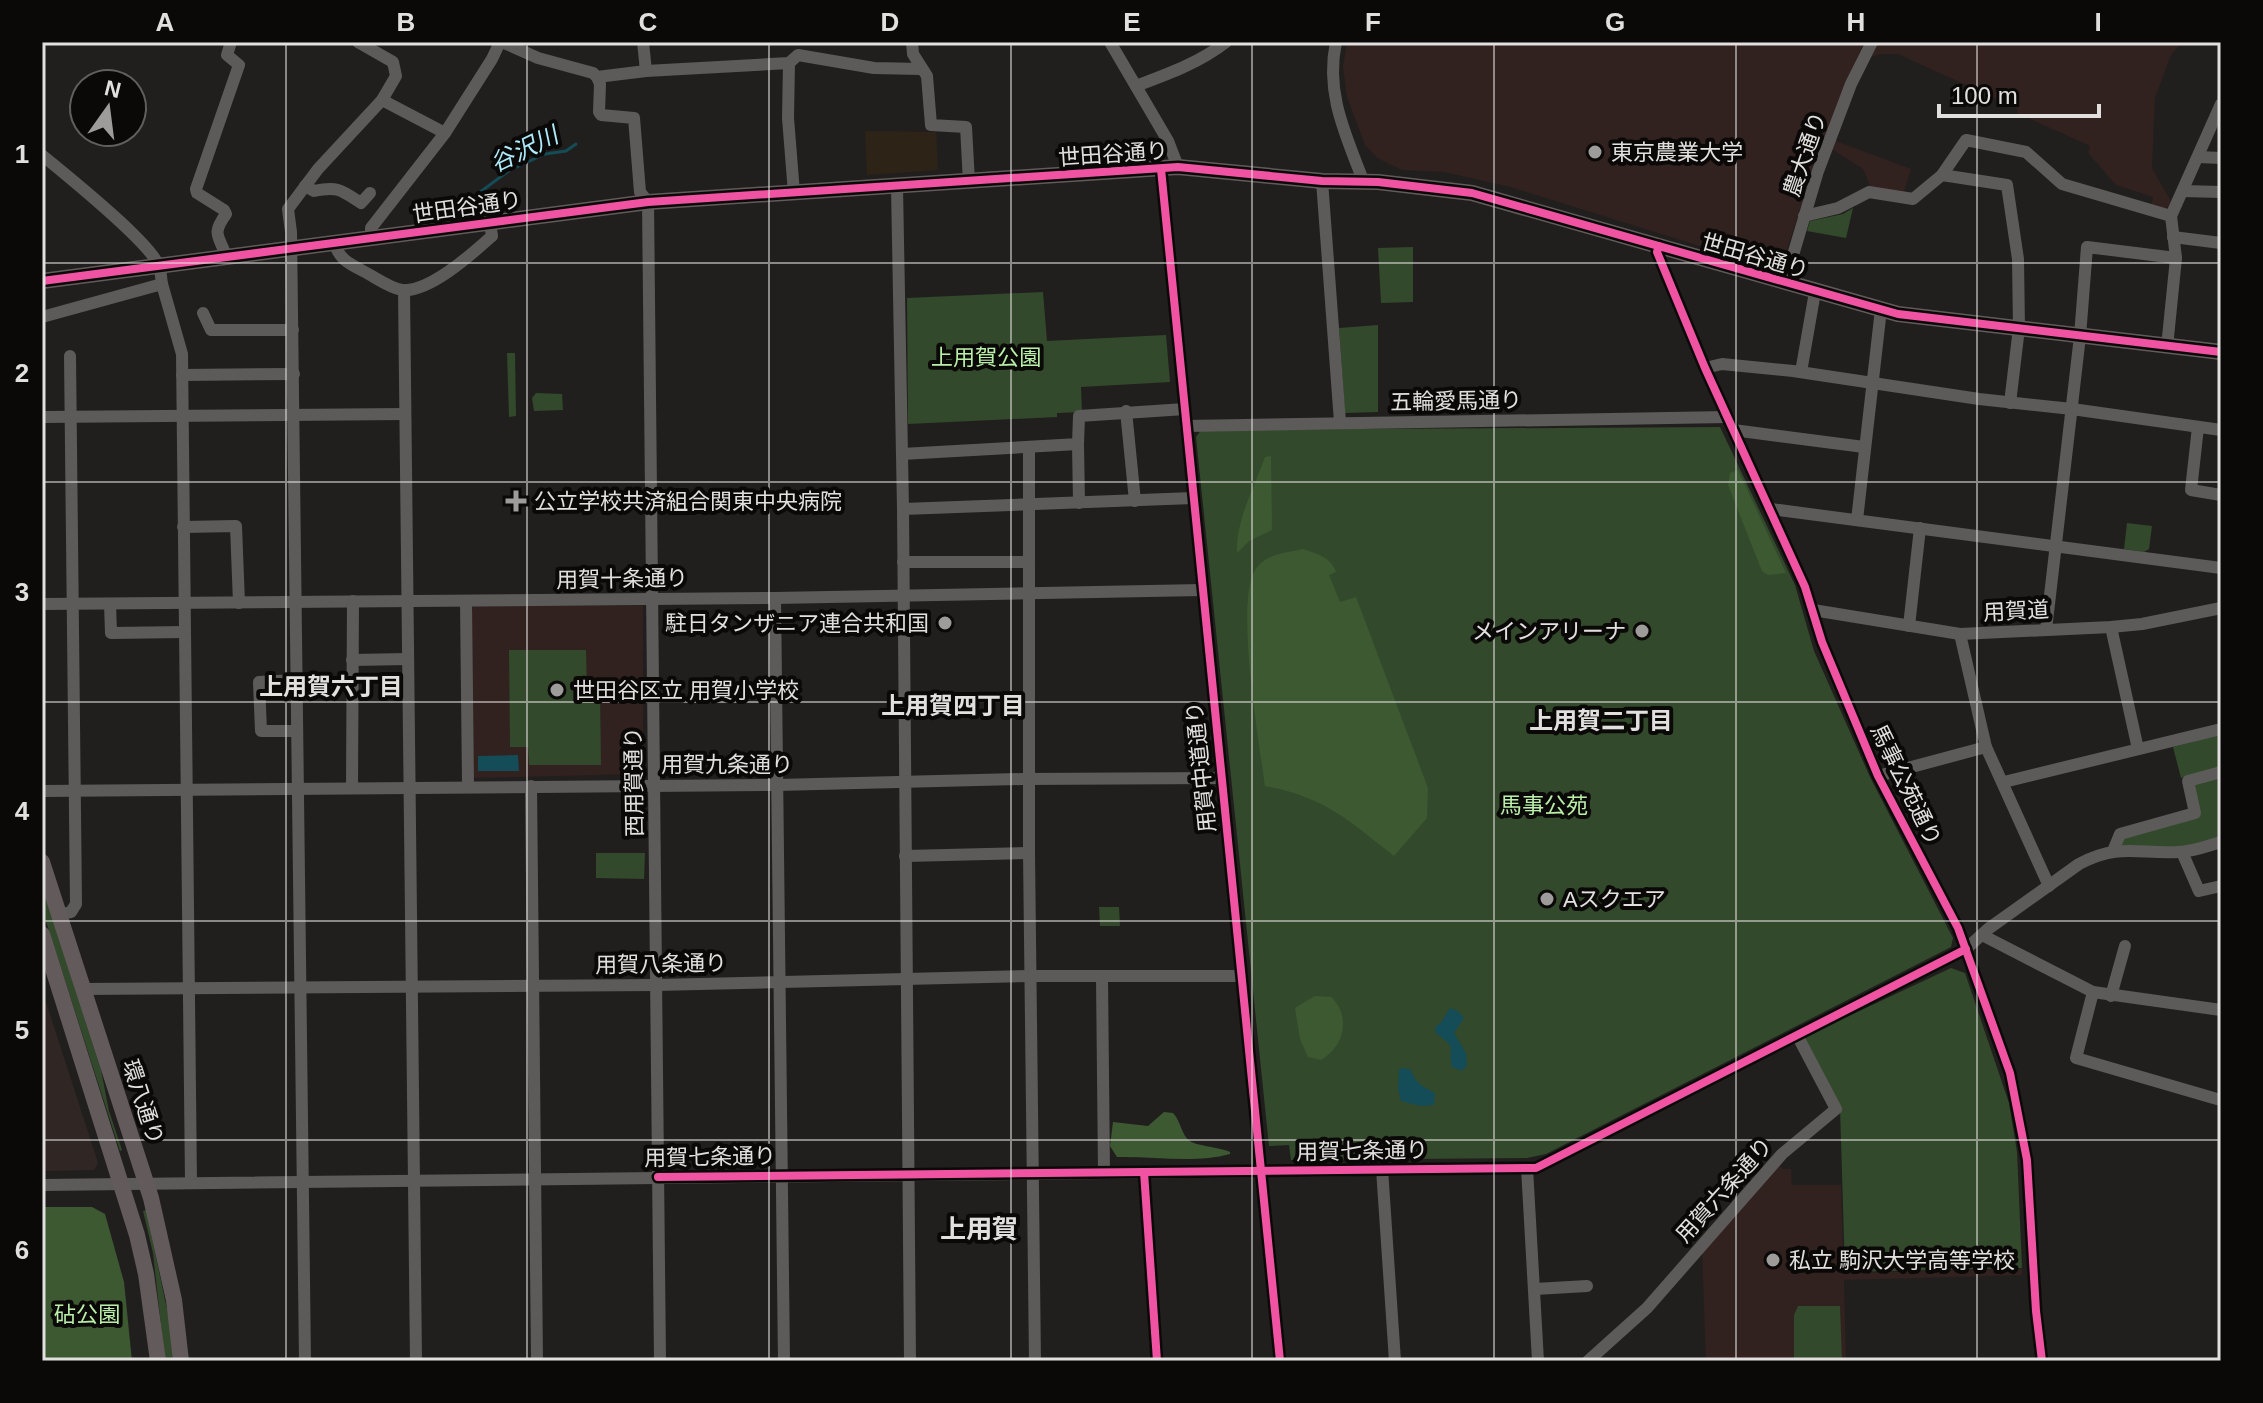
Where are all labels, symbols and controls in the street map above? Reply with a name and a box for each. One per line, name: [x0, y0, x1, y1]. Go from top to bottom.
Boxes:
text: A: [156, 7, 175, 37]
text: B: [397, 7, 415, 37]
text: C: [639, 7, 658, 37]
text: D: [881, 7, 899, 37]
text: E: [1123, 7, 1141, 37]
text: F: [1365, 7, 1381, 37]
text: G: [1605, 7, 1625, 37]
text: H: [1847, 7, 1865, 37]
text: I: [2094, 7, 2102, 37]
north arrow: [68, 68, 148, 148]
scale bar: [1939, 68, 2099, 118]
text: N: [102, 75, 123, 103]
text: 100 m: [1951, 82, 2018, 109]
street label: 農大通り: [1779, 108, 1831, 200]
water label: 谷沢川: [486, 120, 565, 177]
street label: 世田谷通り: [1057, 138, 1169, 170]
text: 1: [15, 139, 29, 169]
place label: 東京農業大学: [1611, 140, 1743, 165]
marker: 東京農業大学: [1586, 143, 1604, 161]
street label: 世田谷通り: [411, 187, 523, 227]
street label: 世田谷通り: [1699, 229, 1811, 283]
park label: 上用賀公園: [931, 345, 1041, 370]
text: 2: [15, 358, 29, 388]
street label: 五輪愛馬通り: [1390, 387, 1522, 415]
place label: 公立学校共済組合関東中央病院: [534, 489, 842, 514]
marker: 公立学校共済組合関東中央病院: [505, 490, 527, 512]
street label: 用賀十条通り: [556, 565, 688, 593]
text: 3: [15, 577, 29, 607]
street label: 用賀道: [1982, 597, 2050, 625]
place label: 駐日タンザニア連合共和国: [665, 611, 929, 636]
marker: 駐日タンザニア連合共和国: [936, 614, 954, 632]
place label: メインアリーナ: [1472, 619, 1626, 644]
marker: メインアリーナ: [1633, 622, 1651, 640]
district label: 上用賀六丁目: [259, 673, 403, 700]
place label: 世田谷区立 用賀小学校: [573, 678, 799, 703]
marker: 世田谷区立 用賀小学校: [548, 681, 566, 699]
district label: 上用賀四丁目: [881, 692, 1025, 719]
street label: 用賀中道通り: [1182, 700, 1220, 834]
district label: 上用賀二丁目: [1529, 707, 1673, 734]
street label: 馬事公苑通り: [1866, 720, 1946, 850]
street label: 西用賀通り: [621, 727, 647, 837]
street label: 用賀九条通り: [661, 752, 793, 777]
park label: 馬事公苑: [1500, 793, 1588, 818]
text: 4: [15, 796, 30, 826]
place label: Aスクエア: [1563, 887, 1666, 912]
marker: Aスクエア: [1538, 890, 1556, 908]
street label: 用賀八条通り: [595, 950, 727, 978]
text: 5: [15, 1015, 29, 1045]
street label: 環八通り: [118, 1056, 168, 1148]
street label: 用賀六条通り: [1671, 1133, 1777, 1247]
street label: 用賀七条通り: [1296, 1137, 1428, 1165]
street label: 用賀七条通り: [644, 1143, 776, 1171]
district label: 上用賀: [940, 1214, 1018, 1244]
text: 6: [15, 1235, 29, 1265]
place label: 私立 駒沢大学高等学校: [1789, 1248, 2015, 1273]
marker: 私立 駒沢大学高等学校: [1764, 1251, 1782, 1269]
park label: 砧公園: [54, 1302, 120, 1327]

